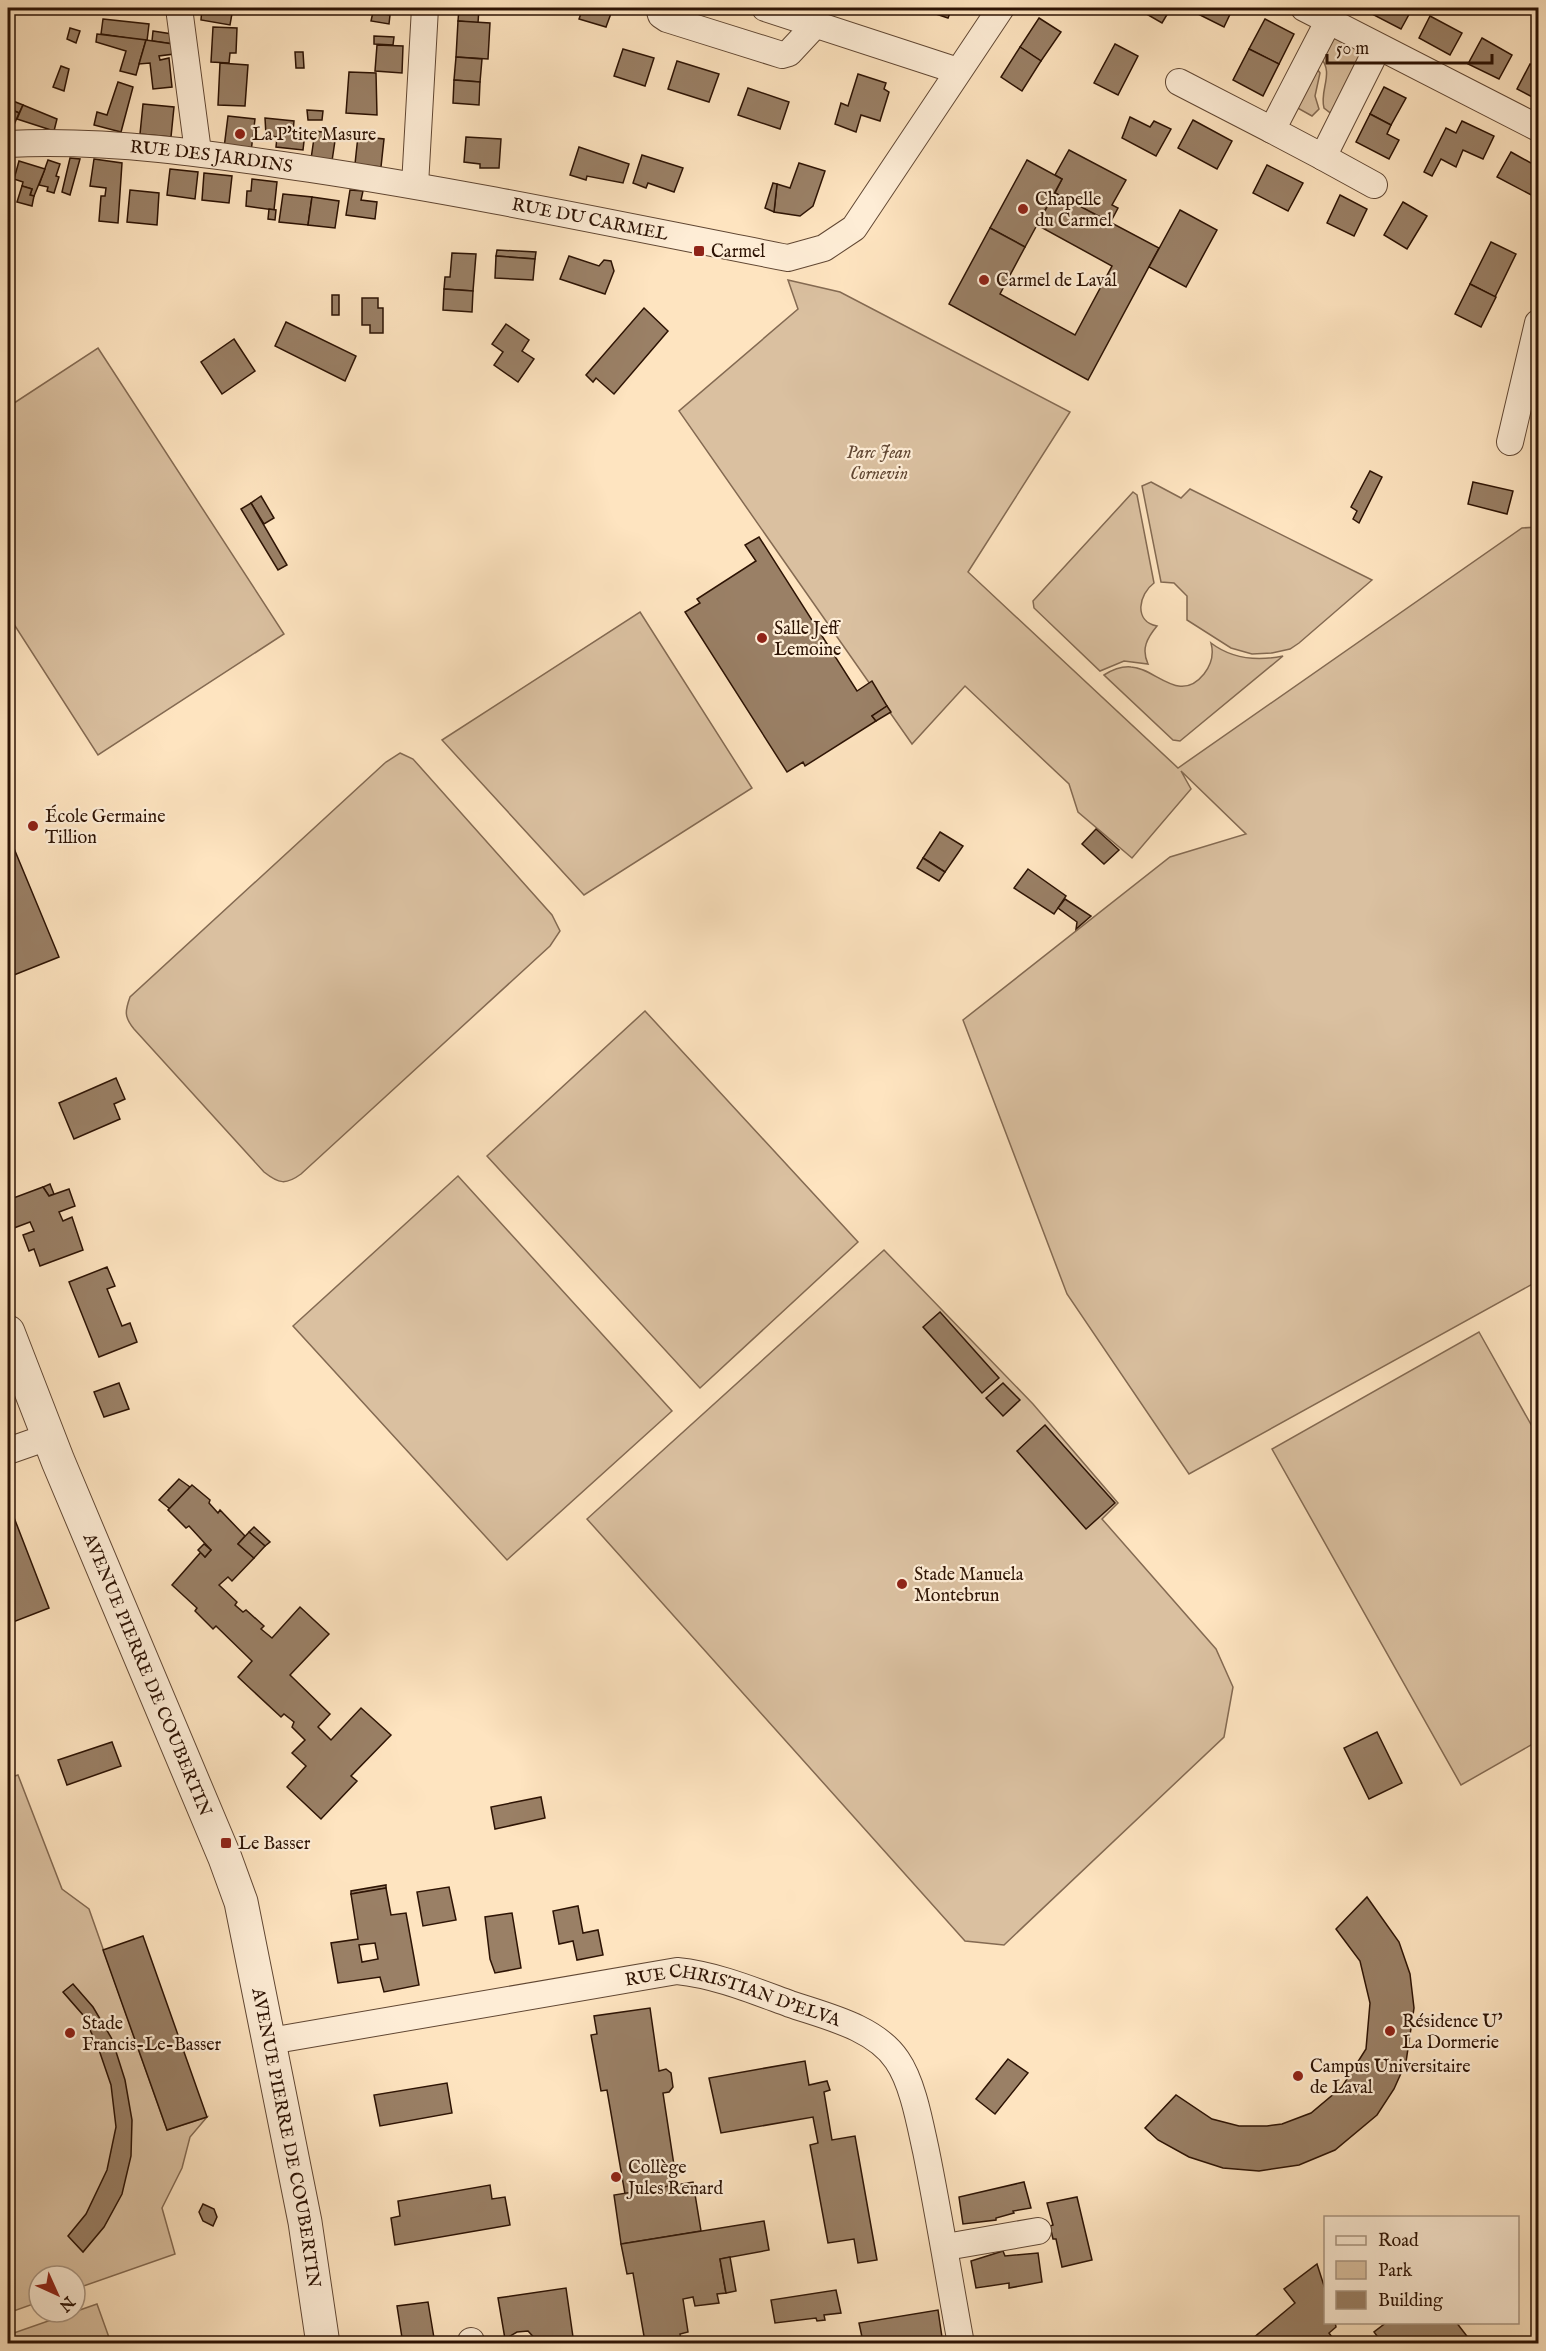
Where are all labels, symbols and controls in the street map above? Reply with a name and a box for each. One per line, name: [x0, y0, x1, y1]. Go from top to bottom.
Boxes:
scale bar: [1327, 27, 1492, 65]
text: 50 m: [1336, 38, 1369, 61]
place label: La P'tite Masure: [252, 124, 376, 147]
marker: La P'tite Masure: [233, 127, 247, 141]
street label: RUE DES JARDINS: [129, 136, 294, 179]
place label: Chapelle du Carmel: [1035, 189, 1112, 233]
street label: RUE DU CARMEL: [510, 194, 670, 247]
marker: Chapelle du Carmel: [1016, 202, 1030, 216]
place label: Carmel: [711, 241, 765, 264]
marker: Carmel: [692, 244, 706, 258]
place label: Carmel de Laval: [996, 270, 1117, 293]
marker: Carmel de Laval: [977, 273, 991, 287]
park label: Parc Jean Cornevin: [846, 442, 912, 486]
place label: Salle Jeff Lemoine: [774, 618, 841, 662]
marker: Salle Jeff Lemoine: [755, 631, 769, 645]
place label: École Germaine Tillion: [45, 804, 165, 850]
marker: École Germaine Tillion: [26, 819, 40, 833]
street label: AVENUE PIERRE DE COUBERTIN: [76, 1529, 216, 1820]
place label: Stade Manuela Montebrun: [914, 1564, 1024, 1608]
marker: Stade Manuela Montebrun: [895, 1577, 909, 1591]
place label: Le Basser: [238, 1833, 311, 1856]
marker: Le Basser: [219, 1836, 233, 1850]
street label: RUE CHRISTIAN D'ELVA: [623, 1960, 844, 2033]
street label: AVENUE PIERRE DE COUBERTIN: [245, 1985, 325, 2290]
place label: Résidence U' La Dormerie: [1402, 2011, 1503, 2055]
place label: Stade Francis-Le-Basser: [82, 2013, 222, 2057]
marker: Résidence U' La Dormerie: [1383, 2024, 1397, 2038]
marker: Stade Francis-Le-Basser: [63, 2026, 77, 2040]
place label: Campus Universitaire de Laval: [1310, 2056, 1470, 2100]
marker: Campus Universitaire de Laval: [1291, 2069, 1305, 2083]
place label: Collège Jules Renard: [626, 2157, 723, 2201]
marker: Collège Jules Renard: [609, 2170, 623, 2184]
legend: [1324, 2216, 1519, 2324]
text: Road: [1378, 2230, 1419, 2253]
text: Park: [1378, 2260, 1413, 2283]
north arrow: [27, 2264, 87, 2324]
text: Building: [1378, 2290, 1443, 2313]
text: N: [54, 2291, 79, 2315]

